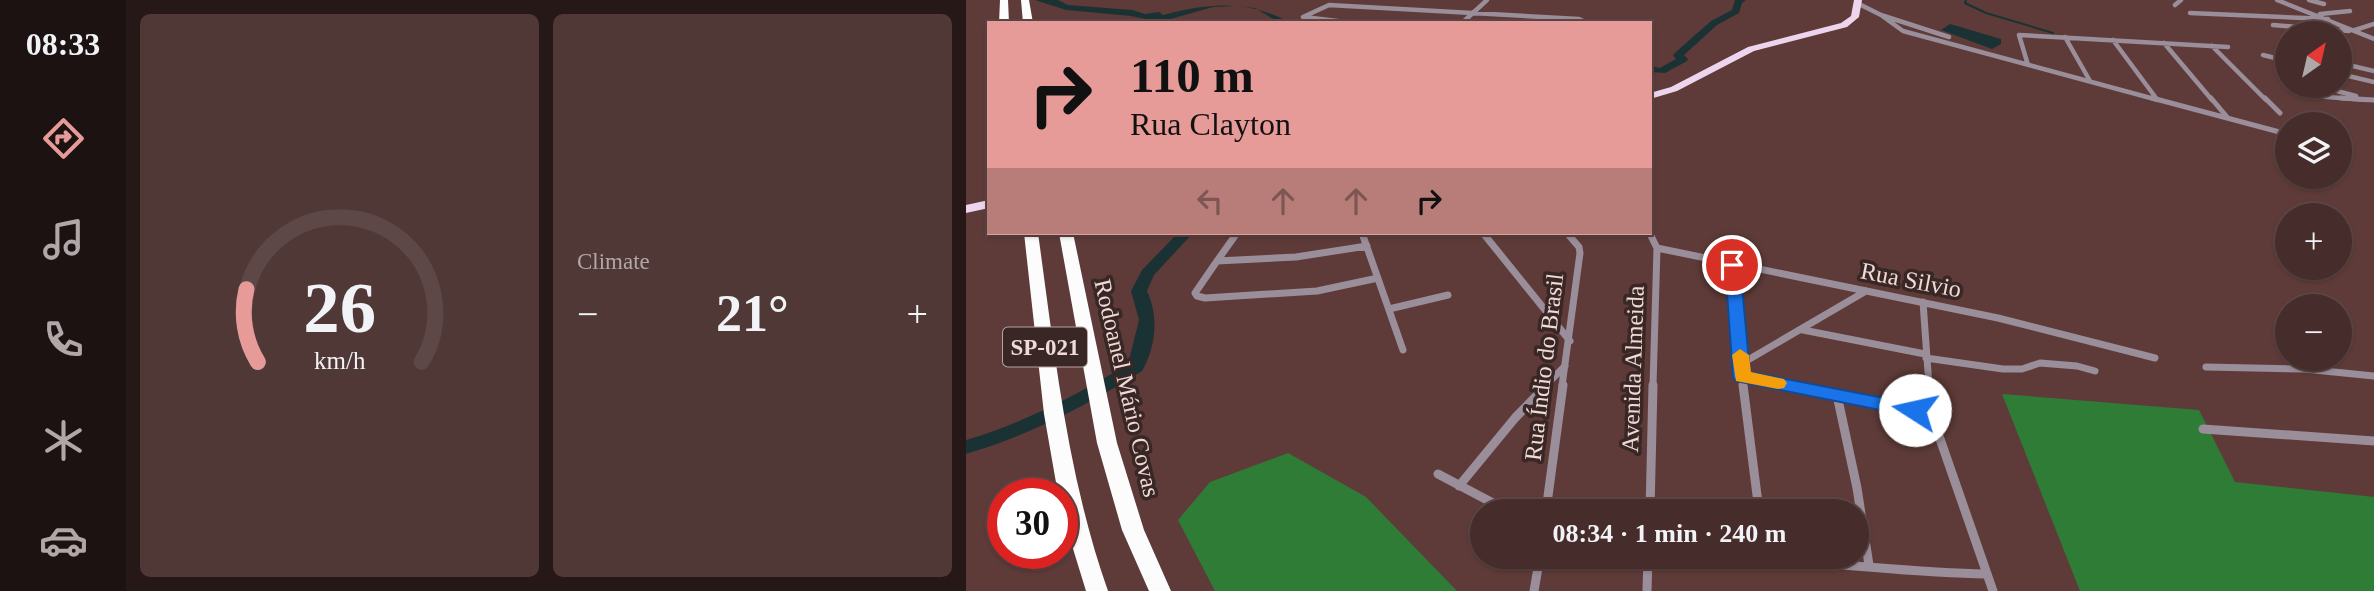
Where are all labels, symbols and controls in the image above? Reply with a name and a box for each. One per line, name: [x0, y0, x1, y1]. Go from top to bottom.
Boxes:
north arrow: [2275, 21, 2352, 98]
map controls: [2275, 21, 2352, 371]
text: 08:33: [26, 26, 100, 62]
text: 110 m: [1130, 48, 1254, 103]
icon: right: [1015, 49, 1106, 140]
text: Rua Clayton: [1130, 106, 1291, 142]
button: layers: [2275, 112, 2352, 189]
icon: directions: [39, 114, 88, 163]
icon: left: [1191, 182, 1229, 220]
icon: ahead: [1264, 182, 1302, 220]
icon: ahead: [1337, 182, 1375, 220]
icon: right: [1410, 182, 1448, 220]
button: +: [2275, 203, 2352, 280]
icon: music: [39, 215, 88, 264]
pin: [1702, 235, 1762, 295]
icon: arrive: [1713, 246, 1751, 284]
text: Climate: [577, 249, 650, 274]
street label: Rua Silvio: [1858, 258, 1964, 302]
text: 26: [303, 267, 376, 348]
street label: Rua Índio do Brasil: [1520, 271, 1568, 462]
street label: Rodoanel Mário Covas: [1089, 277, 1165, 499]
text: 21°: [716, 285, 789, 342]
street label: Avenida Almeida: [1617, 285, 1649, 453]
text: −: [577, 293, 598, 335]
text: +: [907, 293, 928, 335]
button: −: [2275, 294, 2352, 371]
icon: phone: [39, 315, 88, 364]
road number: SP-021: [1003, 328, 1087, 366]
text: km/h: [314, 346, 366, 373]
position arrow: [1878, 373, 1952, 447]
icon: climate: [39, 416, 88, 465]
speed limit sign: 30: [987, 478, 1078, 569]
icon: car: [39, 516, 88, 565]
text: 08:34 · 1 min · 240 m: [1553, 519, 1787, 548]

